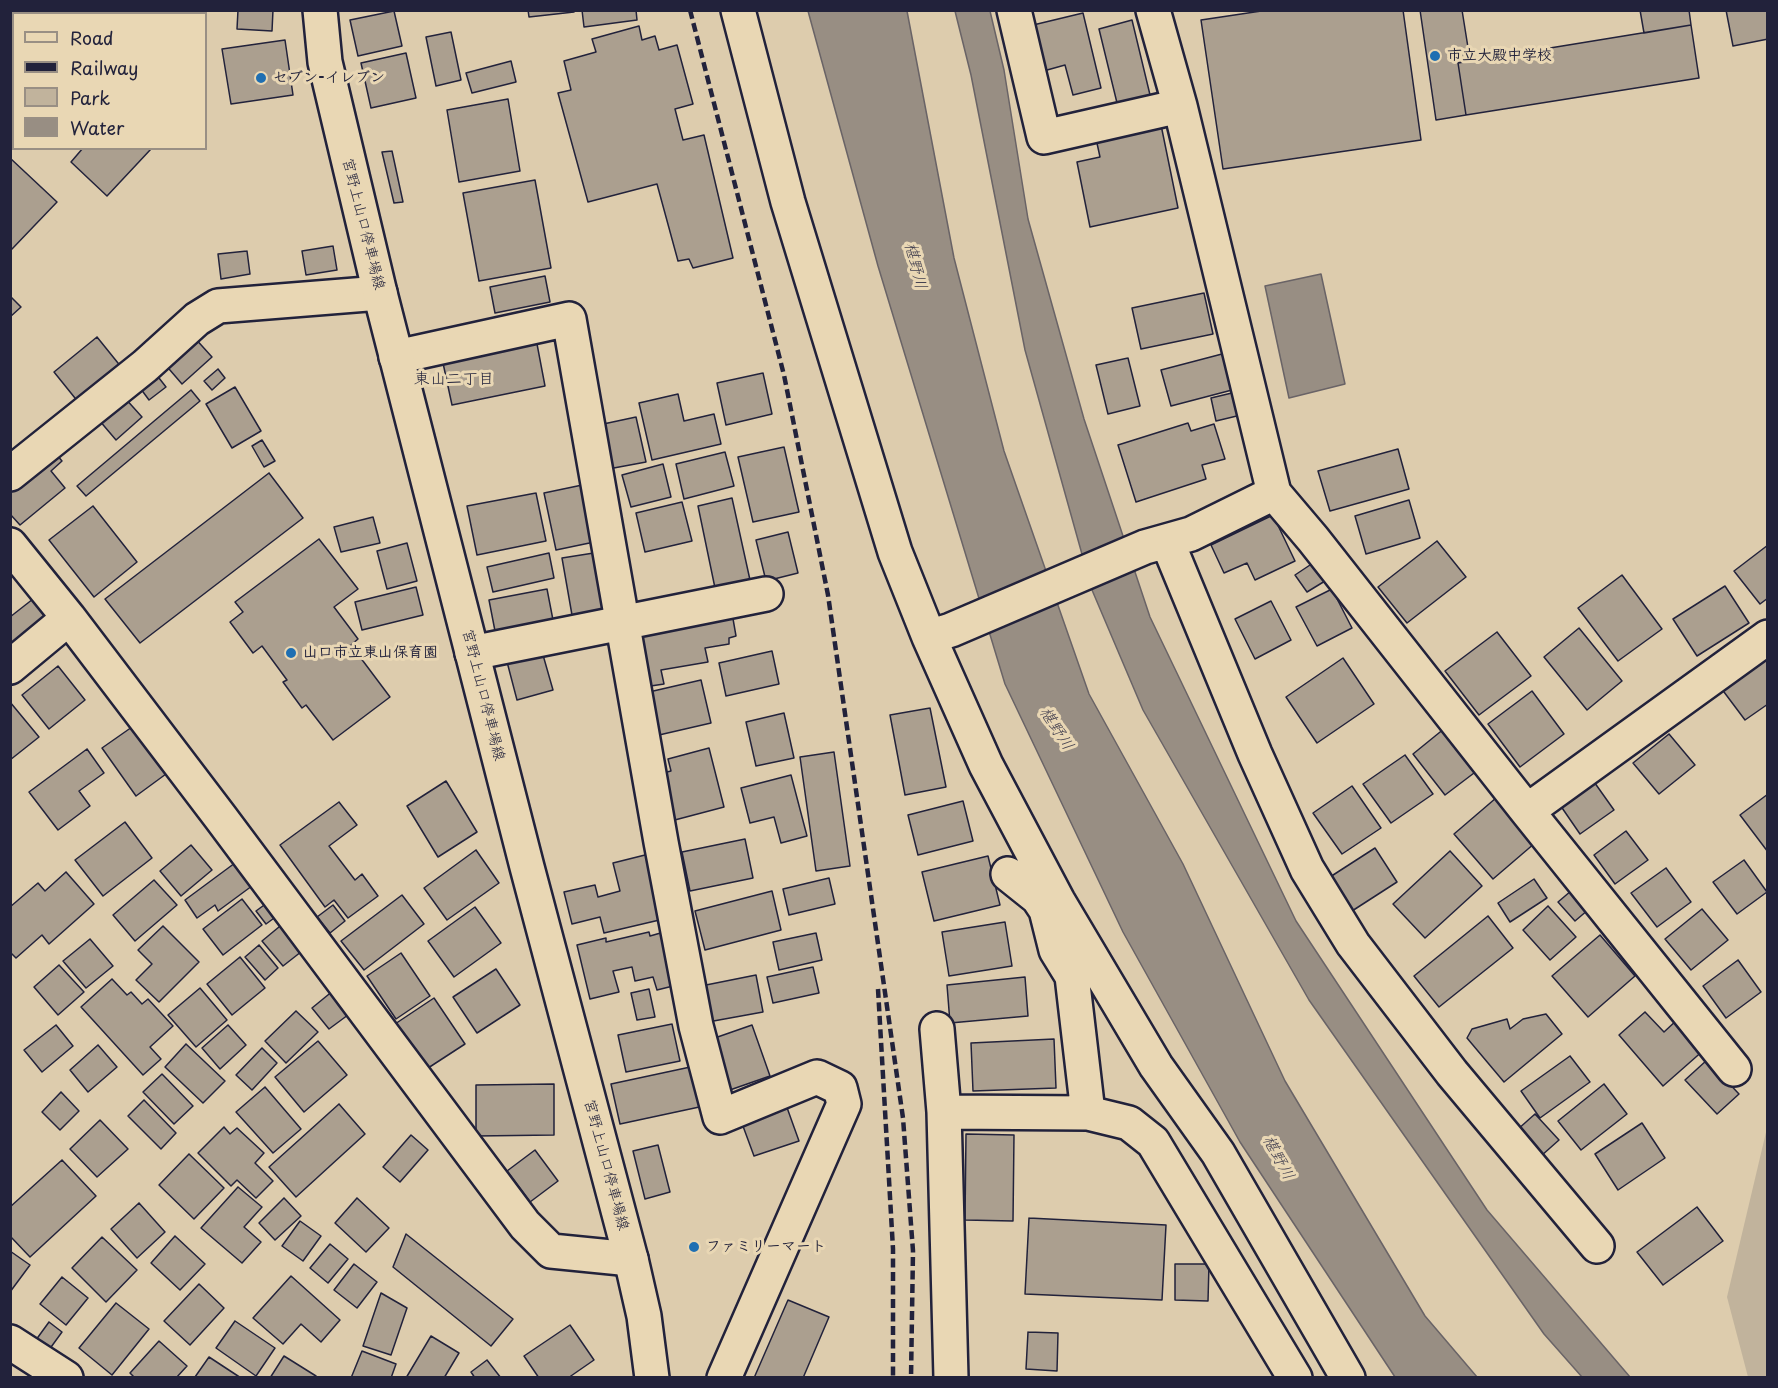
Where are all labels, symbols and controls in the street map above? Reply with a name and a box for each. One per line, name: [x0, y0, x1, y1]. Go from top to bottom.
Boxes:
legend: [12, 12, 207, 150]
text: Road: [70, 24, 114, 51]
place label: 市立大殿中学校: [1447, 47, 1552, 65]
marker: 市立大殿中学校: [1428, 49, 1442, 63]
text: Railway: [70, 54, 138, 81]
place label: セブン-イレブン: [273, 69, 385, 87]
marker: セブン-イレブン: [254, 71, 268, 85]
text: Park: [70, 84, 110, 111]
text: Water: [70, 114, 124, 141]
street label: 宮野上山口停車場線: [338, 156, 388, 292]
water label: 椹野川: [900, 240, 930, 292]
district label: 東山二丁目: [414, 370, 494, 390]
street label: 宮野上山口停車場線: [458, 627, 508, 763]
place label: 山口市立東山保育園: [303, 644, 438, 662]
marker: 山口市立東山保育園: [284, 646, 298, 660]
water label: 椹野川: [1035, 704, 1077, 754]
street label: 宮野上山口停車場線: [580, 1097, 632, 1233]
water label: 椹野川: [1258, 1132, 1298, 1184]
place label: ファミリーマート: [706, 1238, 826, 1256]
marker: ファミリーマート: [687, 1240, 701, 1254]

